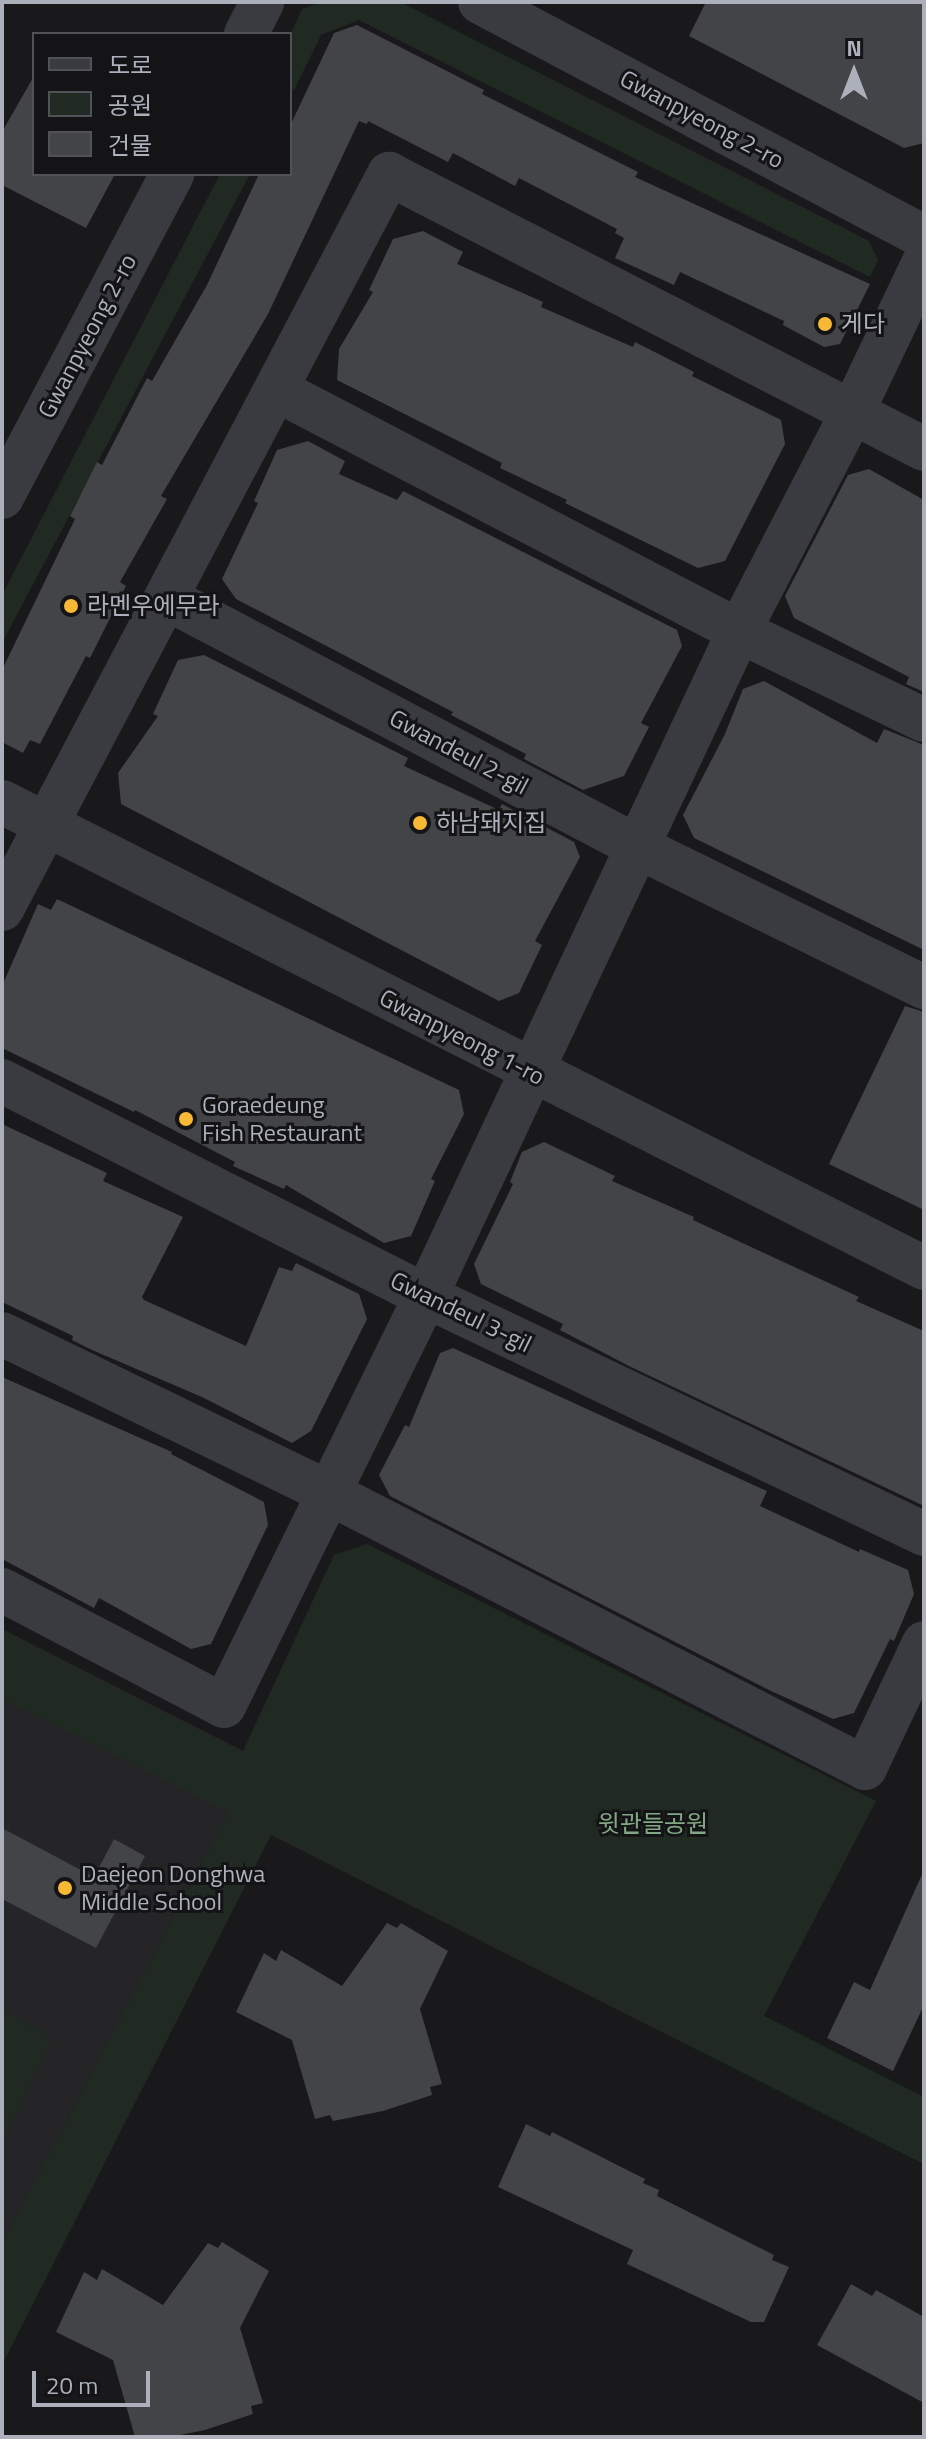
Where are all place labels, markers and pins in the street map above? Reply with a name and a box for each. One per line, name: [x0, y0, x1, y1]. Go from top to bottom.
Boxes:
place label: 게다: [841, 310, 885, 338]
marker: 게다: [816, 315, 834, 333]
place label: 라멘우에무라: [87, 592, 219, 620]
marker: 라멘우에무라: [62, 597, 80, 615]
place label: 하남돼지집: [436, 809, 546, 837]
marker: 하남돼지집: [411, 814, 429, 832]
place label: Goraedeung Fish Restaurant: [202, 1091, 362, 1147]
marker: Goraedeung Fish Restaurant: [177, 1110, 195, 1128]
place label: Daejeon Donghwa Middle School: [81, 1860, 265, 1916]
marker: Daejeon Donghwa Middle School: [56, 1879, 74, 1897]

